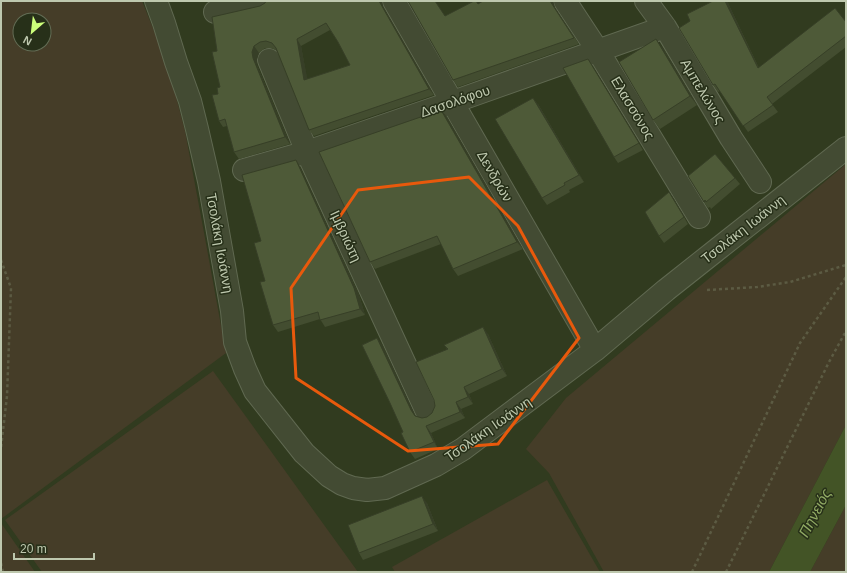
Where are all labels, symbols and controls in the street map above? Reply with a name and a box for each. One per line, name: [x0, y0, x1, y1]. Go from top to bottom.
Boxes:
north arrow: [12, 12, 52, 52]
text: N: [21, 34, 34, 48]
street label: Αμπελώνος: [677, 56, 729, 126]
street label: Ελασσόνος: [608, 74, 658, 143]
street label: Δασολόφου: [418, 82, 492, 120]
street label: Δενδρών: [474, 148, 516, 204]
street label: Τσολάκη Ιωάννη: [698, 191, 788, 267]
street label: Τσολάκη Ιωάννη: [203, 192, 237, 294]
street label: Ιμβριώτη: [327, 208, 365, 264]
street label: Τσολάκη Ιωάννη: [442, 393, 534, 465]
water label: Πηνειός: [795, 485, 835, 540]
scale bar: [14, 535, 94, 561]
text: 20 m: [20, 542, 47, 556]

